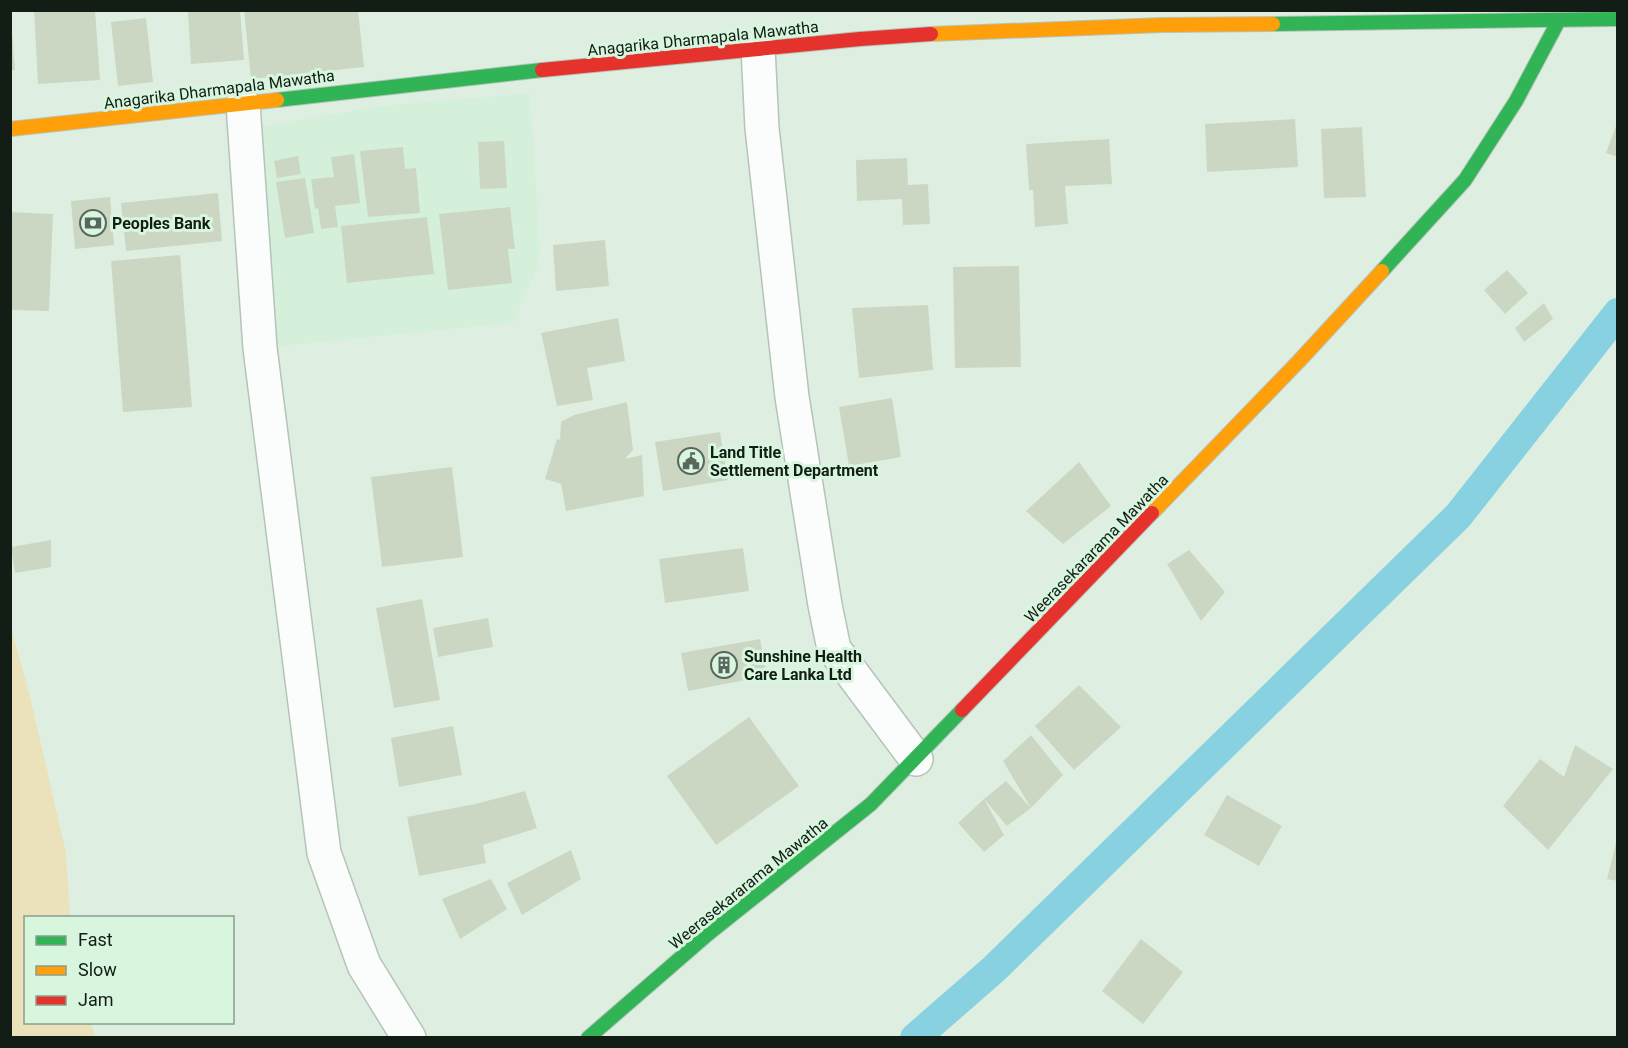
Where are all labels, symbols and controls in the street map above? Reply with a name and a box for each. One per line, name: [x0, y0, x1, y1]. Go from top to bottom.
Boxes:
street label: Anagarika Dharmapala Mawatha: [587, 17, 820, 60]
street label: Anagarika Dharmapala Mawatha: [103, 66, 336, 113]
bank icon: Peoples Bank: [78, 208, 108, 238]
place label: Peoples Bank: [112, 214, 211, 233]
place label: Land Title Settlement Department: [710, 443, 879, 480]
public building icon: Land Title Settlement Department: [676, 446, 706, 476]
street label: Weerasekararama Mawatha: [1020, 470, 1172, 626]
place label: Sunshine Health Care Lanka Ltd: [744, 647, 862, 684]
building icon: Sunshine Health Care Lanka Ltd: [709, 650, 739, 680]
street label: Weerasekararama Mawatha: [665, 813, 832, 953]
legend: [24, 916, 234, 1024]
text: Fast: [78, 929, 113, 950]
text: Slow: [78, 959, 117, 980]
text: Jam: [78, 989, 114, 1010]

